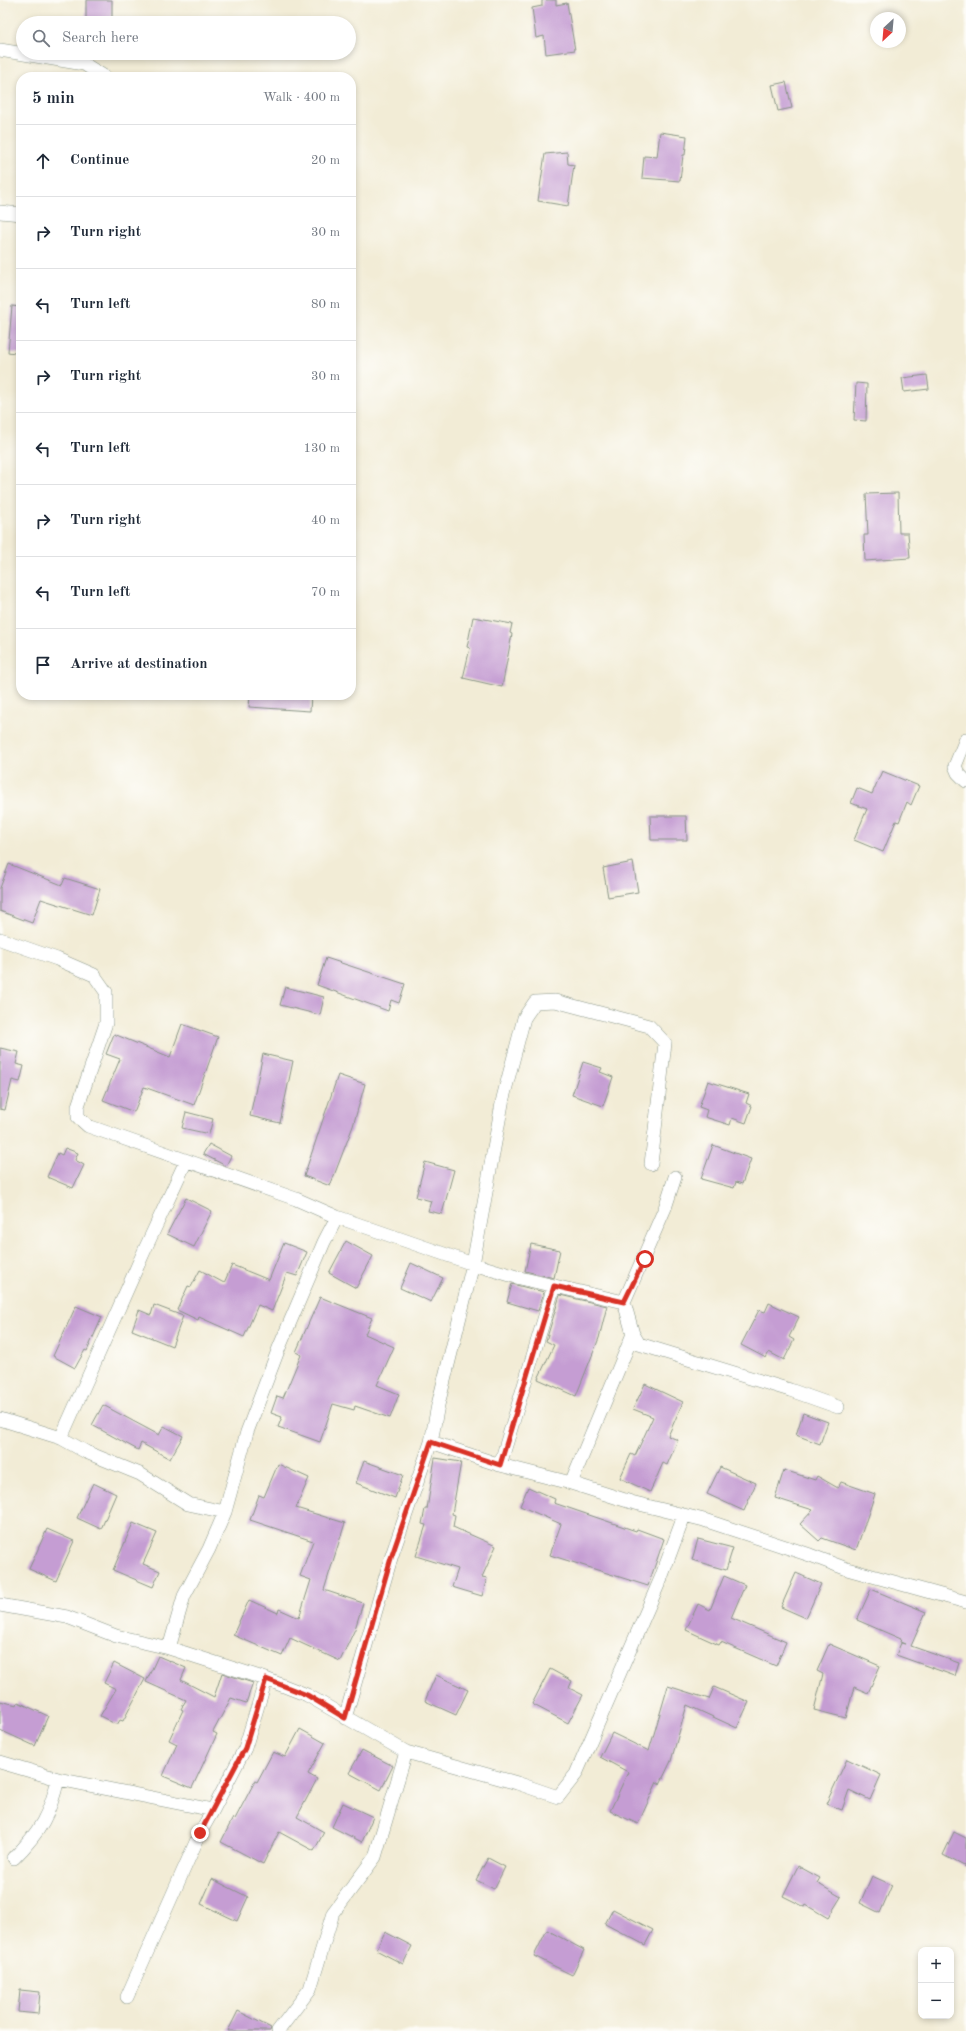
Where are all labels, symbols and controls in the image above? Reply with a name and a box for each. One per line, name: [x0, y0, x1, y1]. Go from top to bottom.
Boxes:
north arrow: [870, 12, 906, 48]
search box: [16, 16, 356, 60]
icon: search: [30, 27, 52, 49]
text: Search here: [62, 31, 139, 46]
text: 5 min: [32, 90, 75, 107]
text: Walk · 400 m: [263, 91, 340, 104]
icon: ahead: [32, 150, 54, 172]
text: Continue: [70, 153, 129, 168]
text: 20 m: [311, 154, 340, 167]
icon: right: [32, 222, 54, 244]
text: Turn right: [70, 225, 141, 240]
text: 30 m: [311, 226, 340, 239]
icon: left: [32, 294, 54, 316]
text: Turn left: [70, 297, 130, 312]
text: 80 m: [311, 298, 340, 311]
icon: right: [32, 366, 54, 388]
text: Turn right: [70, 369, 141, 384]
text: 30 m: [311, 370, 340, 383]
icon: left: [32, 438, 54, 460]
text: Turn left: [70, 441, 130, 456]
text: 130 m: [303, 442, 340, 455]
icon: right: [32, 510, 54, 532]
text: Turn right: [70, 513, 141, 528]
text: 40 m: [311, 514, 340, 527]
icon: left: [32, 582, 54, 604]
text: Turn left: [70, 585, 130, 600]
text: 70 m: [311, 586, 340, 599]
icon: arrive: [32, 654, 54, 676]
text: Arrive at destination: [70, 657, 208, 672]
route start: [636, 1250, 654, 1268]
route end: [191, 1824, 209, 1842]
map controls: [918, 1947, 954, 2019]
button: +: [918, 1947, 954, 1983]
button: −: [918, 1983, 954, 2019]

